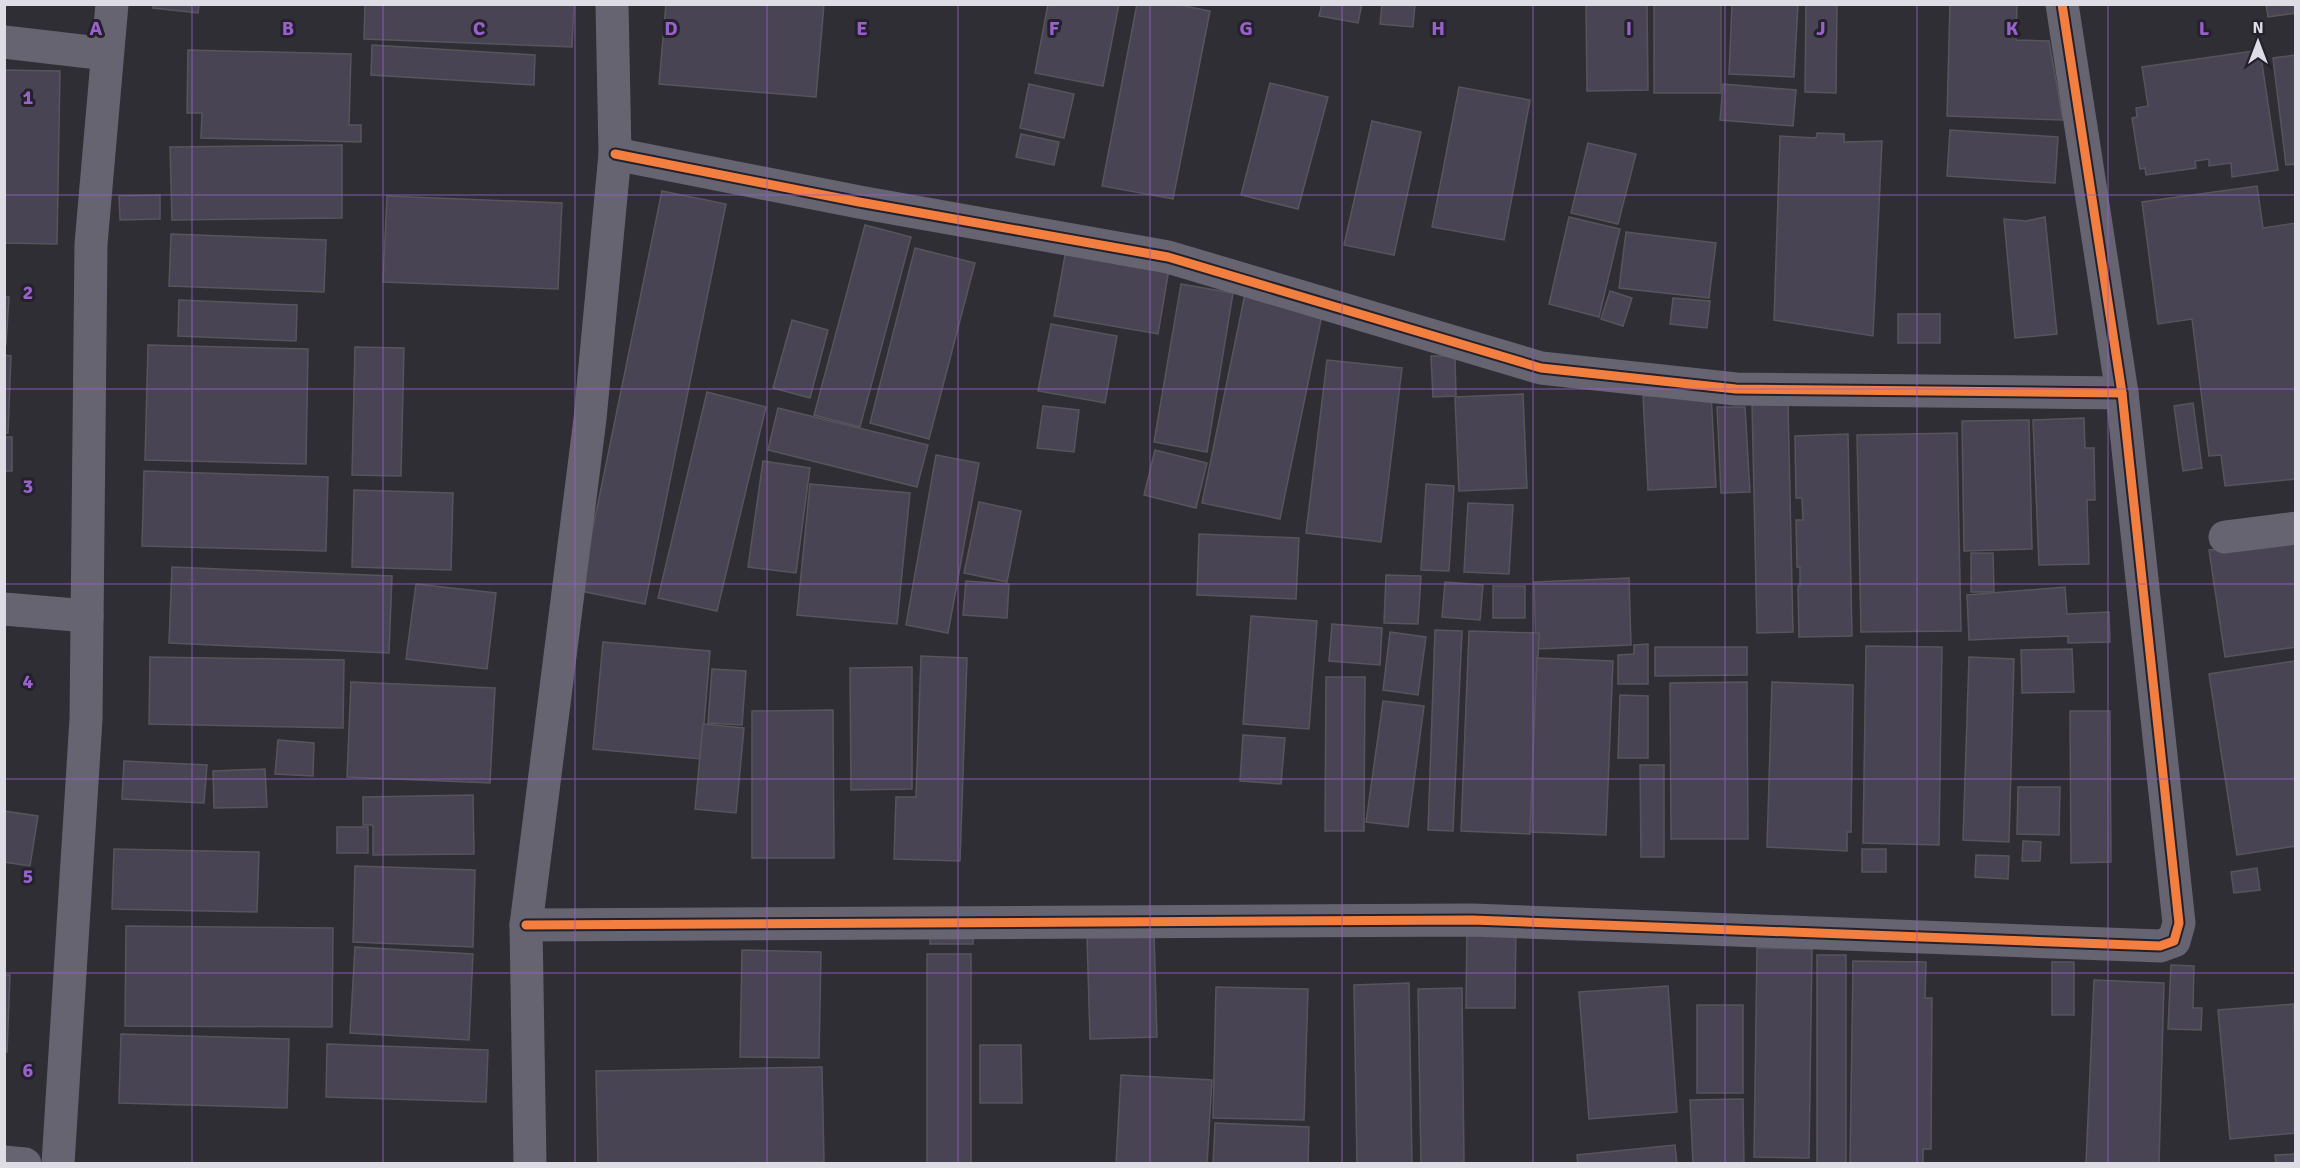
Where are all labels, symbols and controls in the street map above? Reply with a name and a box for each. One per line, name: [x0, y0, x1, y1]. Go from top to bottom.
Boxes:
north arrow: [2228, 12, 2288, 72]
text: A: [90, 16, 103, 41]
text: B: [282, 16, 294, 41]
text: C: [473, 16, 485, 41]
text: D: [664, 16, 678, 41]
text: E: [856, 16, 868, 41]
text: F: [1049, 16, 1060, 41]
text: G: [1239, 16, 1253, 41]
text: H: [1431, 16, 1445, 41]
text: I: [1626, 16, 1632, 41]
text: J: [1816, 16, 1826, 41]
text: K: [2006, 16, 2019, 41]
text: L: [2199, 16, 2210, 41]
text: N: [2252, 18, 2264, 38]
text: 1: [23, 85, 34, 110]
text: 2: [23, 280, 33, 305]
text: 3: [23, 474, 33, 499]
text: 4: [23, 669, 34, 694]
text: 5: [23, 864, 33, 889]
text: 6: [23, 1058, 34, 1083]

